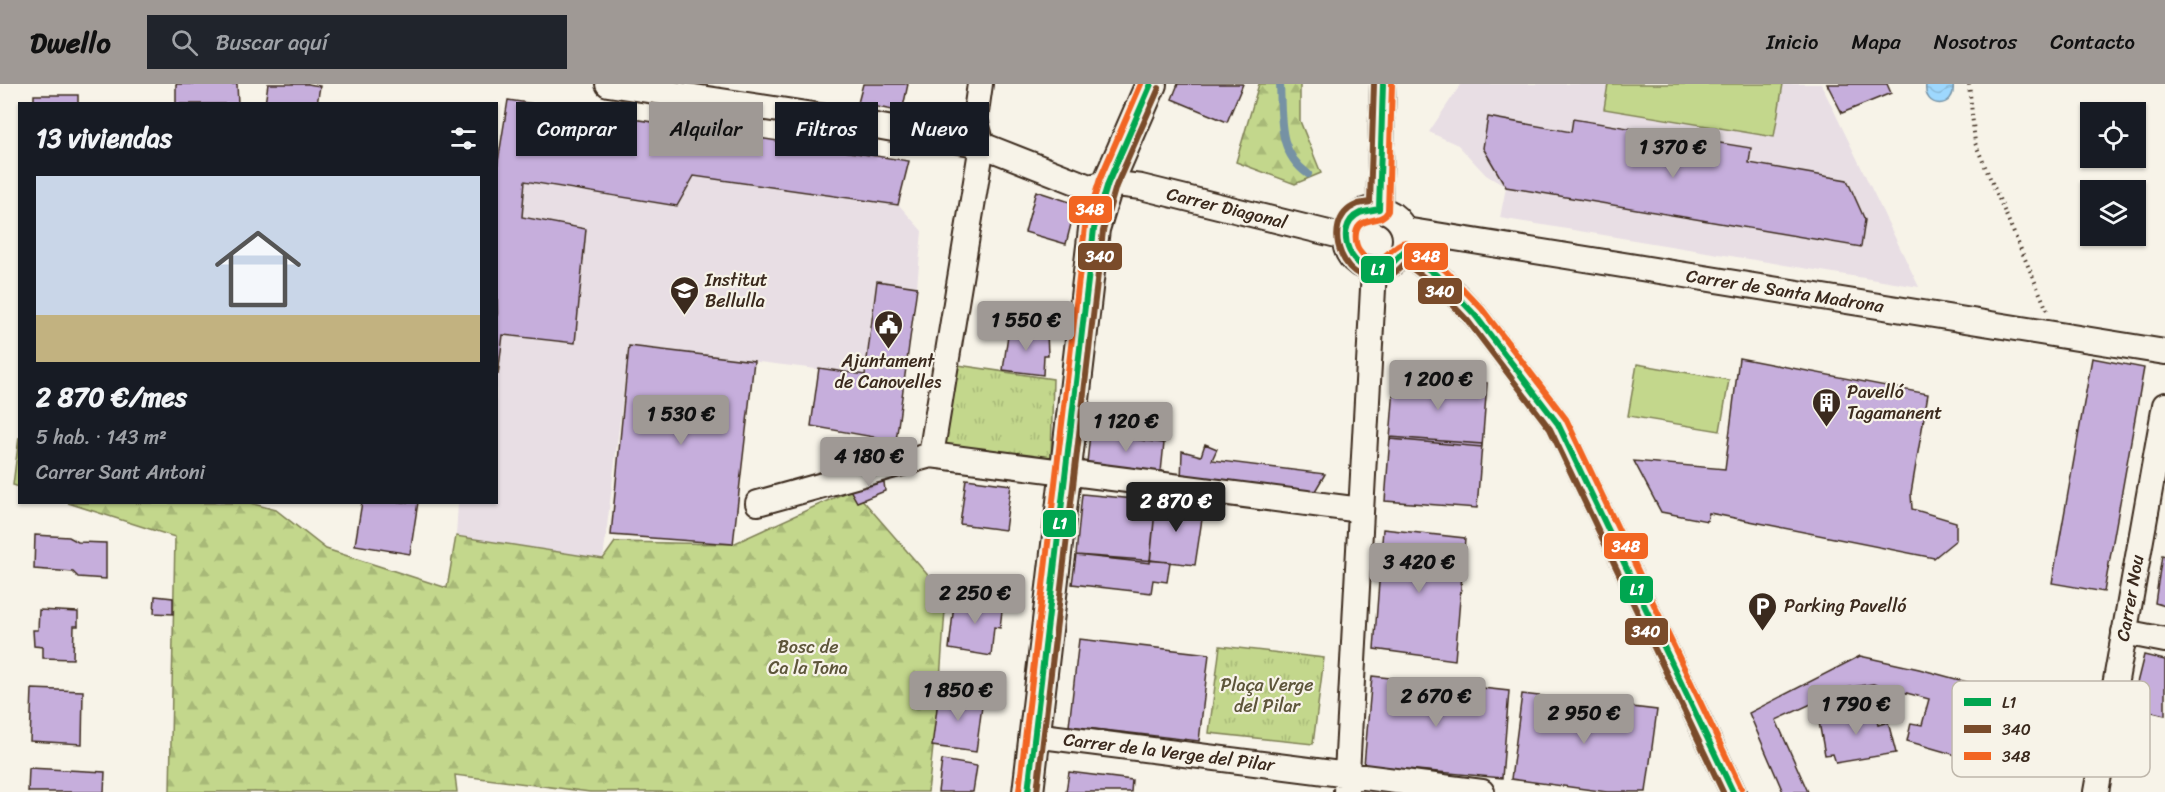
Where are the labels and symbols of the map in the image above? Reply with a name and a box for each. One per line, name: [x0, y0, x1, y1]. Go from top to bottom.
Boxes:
pin: 1 370 €: [1618, 128, 1728, 179]
street label: Carrer Diagonal: [1163, 178, 1291, 239]
line badge: 348: [1068, 195, 1113, 224]
text: 348: [1075, 195, 1105, 224]
line badge: 340: [1077, 242, 1123, 271]
text: 340: [1085, 242, 1114, 271]
line badge: 348: [1403, 242, 1449, 271]
text: 348: [1411, 242, 1441, 271]
line badge: L1: [1360, 255, 1395, 284]
text: L1: [1371, 255, 1385, 284]
street label: Carrer de Santa Madrona: [1684, 260, 1887, 323]
place label: Institut Bellulla: [704, 264, 768, 317]
school or university icon: Institut Bellulla: [668, 274, 700, 316]
line badge: 340: [1417, 277, 1463, 305]
text: 340: [1425, 277, 1454, 306]
pin: 1 550 €: [971, 301, 1081, 352]
public building icon: Ajuntament de Canovelles: [872, 308, 904, 350]
place label: Ajuntament de Canovelles: [835, 345, 942, 398]
pin: 1 200 €: [1383, 360, 1493, 411]
place label: Pavelló Tagamanent: [1847, 376, 1942, 429]
building icon: Pavelló Tagamanent: [1810, 386, 1842, 428]
pin: 1 530 €: [626, 395, 736, 446]
pin: 1 120 €: [1071, 402, 1181, 453]
pin: 4 180 €: [814, 437, 924, 488]
pin: 2 870 €: [1121, 482, 1231, 533]
line badge: L1: [1042, 509, 1077, 538]
text: L1: [1053, 509, 1067, 538]
line badge: 348: [1603, 532, 1649, 560]
text: 348: [1611, 532, 1641, 561]
pin: 3 420 €: [1364, 543, 1474, 594]
street label: Carrer Nou: [2107, 552, 2153, 644]
pin: 2 250 €: [920, 574, 1030, 625]
line badge: L1: [1619, 575, 1654, 604]
text: L1: [1630, 575, 1644, 604]
parking icon: Parking Pavelló: [1747, 590, 1779, 632]
place label: Parking Pavelló: [1784, 590, 1907, 622]
line badge: 340: [1624, 617, 1669, 646]
text: 340: [1631, 617, 1660, 646]
park label: Bosc de Ca la Tona: [768, 631, 848, 684]
park label: Plaça Verge del Pilar: [1221, 669, 1313, 722]
pin: 1 850 €: [903, 671, 1013, 722]
pin: 2 670 €: [1381, 677, 1491, 728]
legend: [1952, 681, 2150, 777]
pin: 1 790 €: [1801, 685, 1911, 736]
text: L1: [2002, 688, 2016, 717]
pin: 2 950 €: [1529, 694, 1639, 745]
text: 340: [2002, 715, 2031, 744]
street label: Carrer de la Verge del Pilar: [1062, 723, 1278, 781]
text: 348: [2002, 742, 2031, 771]

